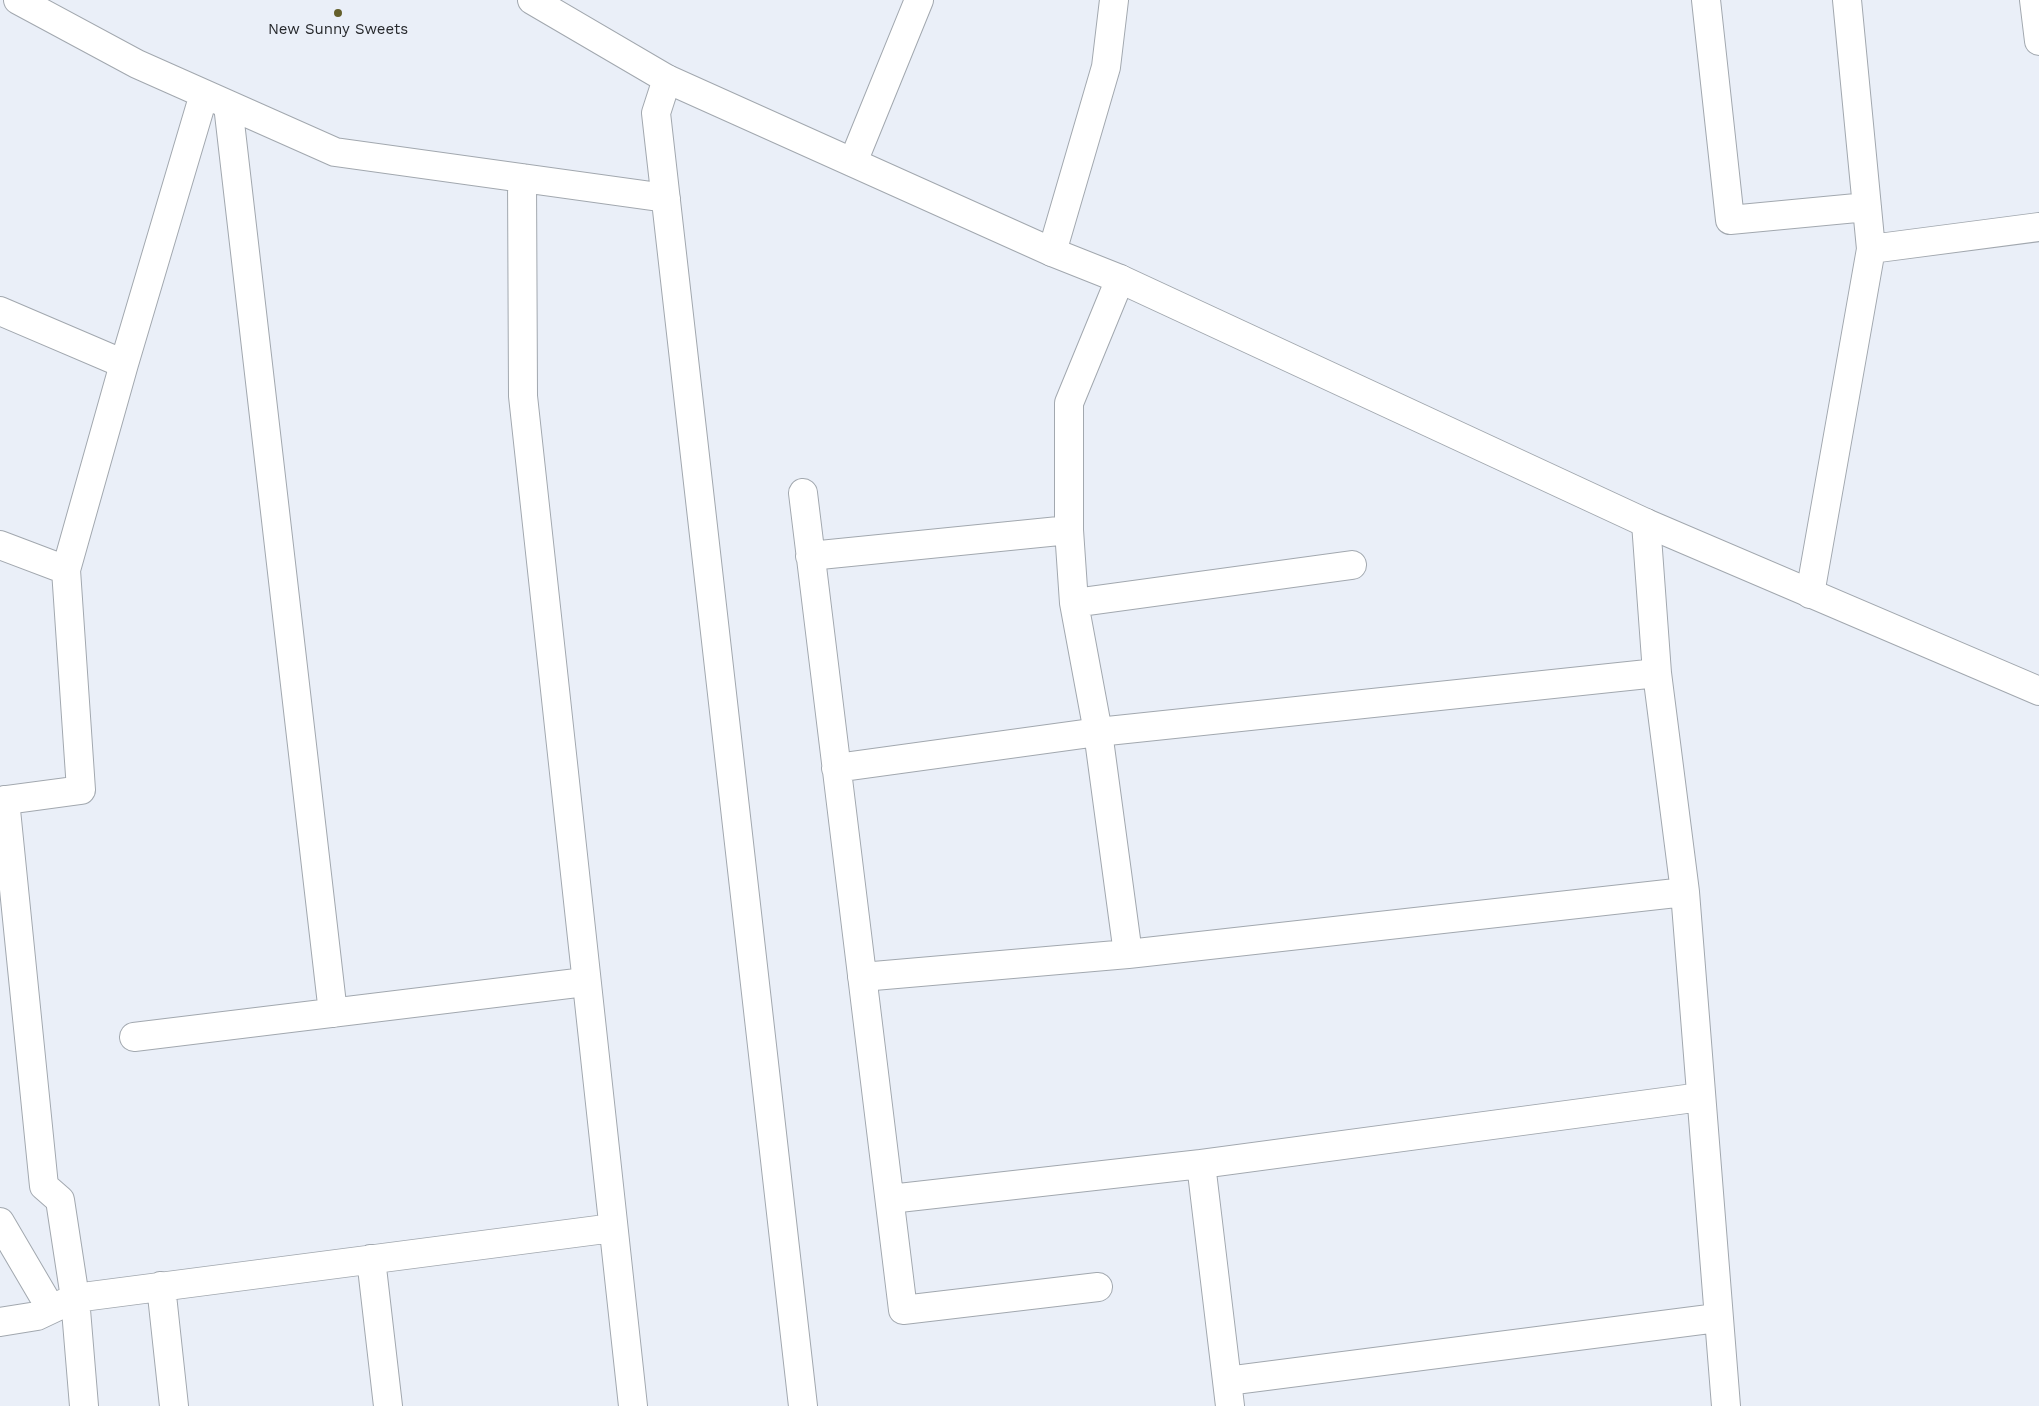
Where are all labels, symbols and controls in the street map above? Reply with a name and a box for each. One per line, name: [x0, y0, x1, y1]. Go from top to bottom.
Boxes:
marker: New Sunny Sweets: [332, 7, 344, 19]
place label: New Sunny Sweets: [268, 21, 408, 39]

